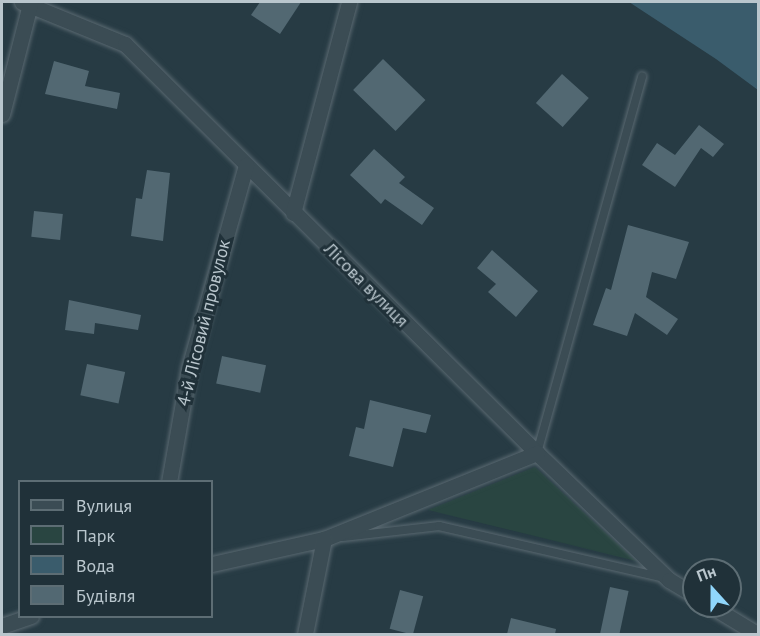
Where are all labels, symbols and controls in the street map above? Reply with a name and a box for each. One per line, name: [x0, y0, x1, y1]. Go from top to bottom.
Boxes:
street label: 4-й Лісовий провулок: [173, 237, 235, 409]
street label: Лісова вулиця: [319, 238, 413, 332]
legend: [18, 480, 213, 618]
text: Вулиця: [76, 494, 132, 517]
text: Парк: [76, 524, 115, 547]
text: Вода: [76, 554, 115, 577]
north arrow: [682, 558, 742, 618]
text: Пн: [694, 560, 719, 586]
text: Будівля: [76, 584, 135, 607]

